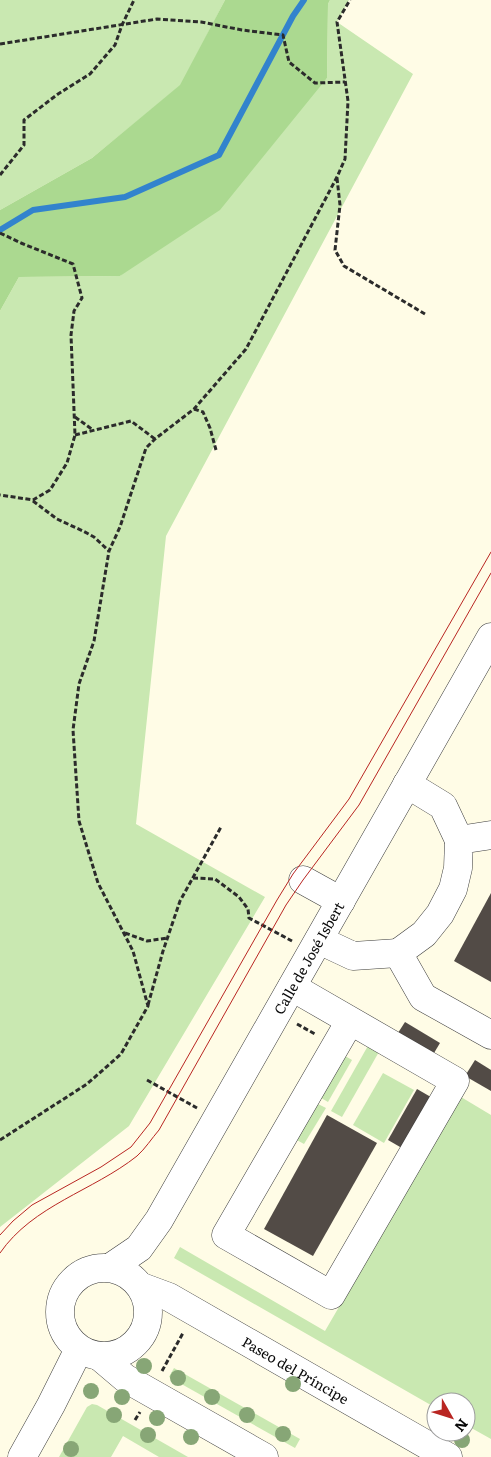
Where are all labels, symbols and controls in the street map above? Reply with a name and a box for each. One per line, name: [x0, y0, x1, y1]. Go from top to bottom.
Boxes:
street label: Calle de José Isbert: [268, 898, 348, 1018]
street label: Paseo del Príncipe: [239, 1331, 353, 1408]
north arrow: [426, 1392, 476, 1442]
text: N: [450, 1415, 473, 1437]

